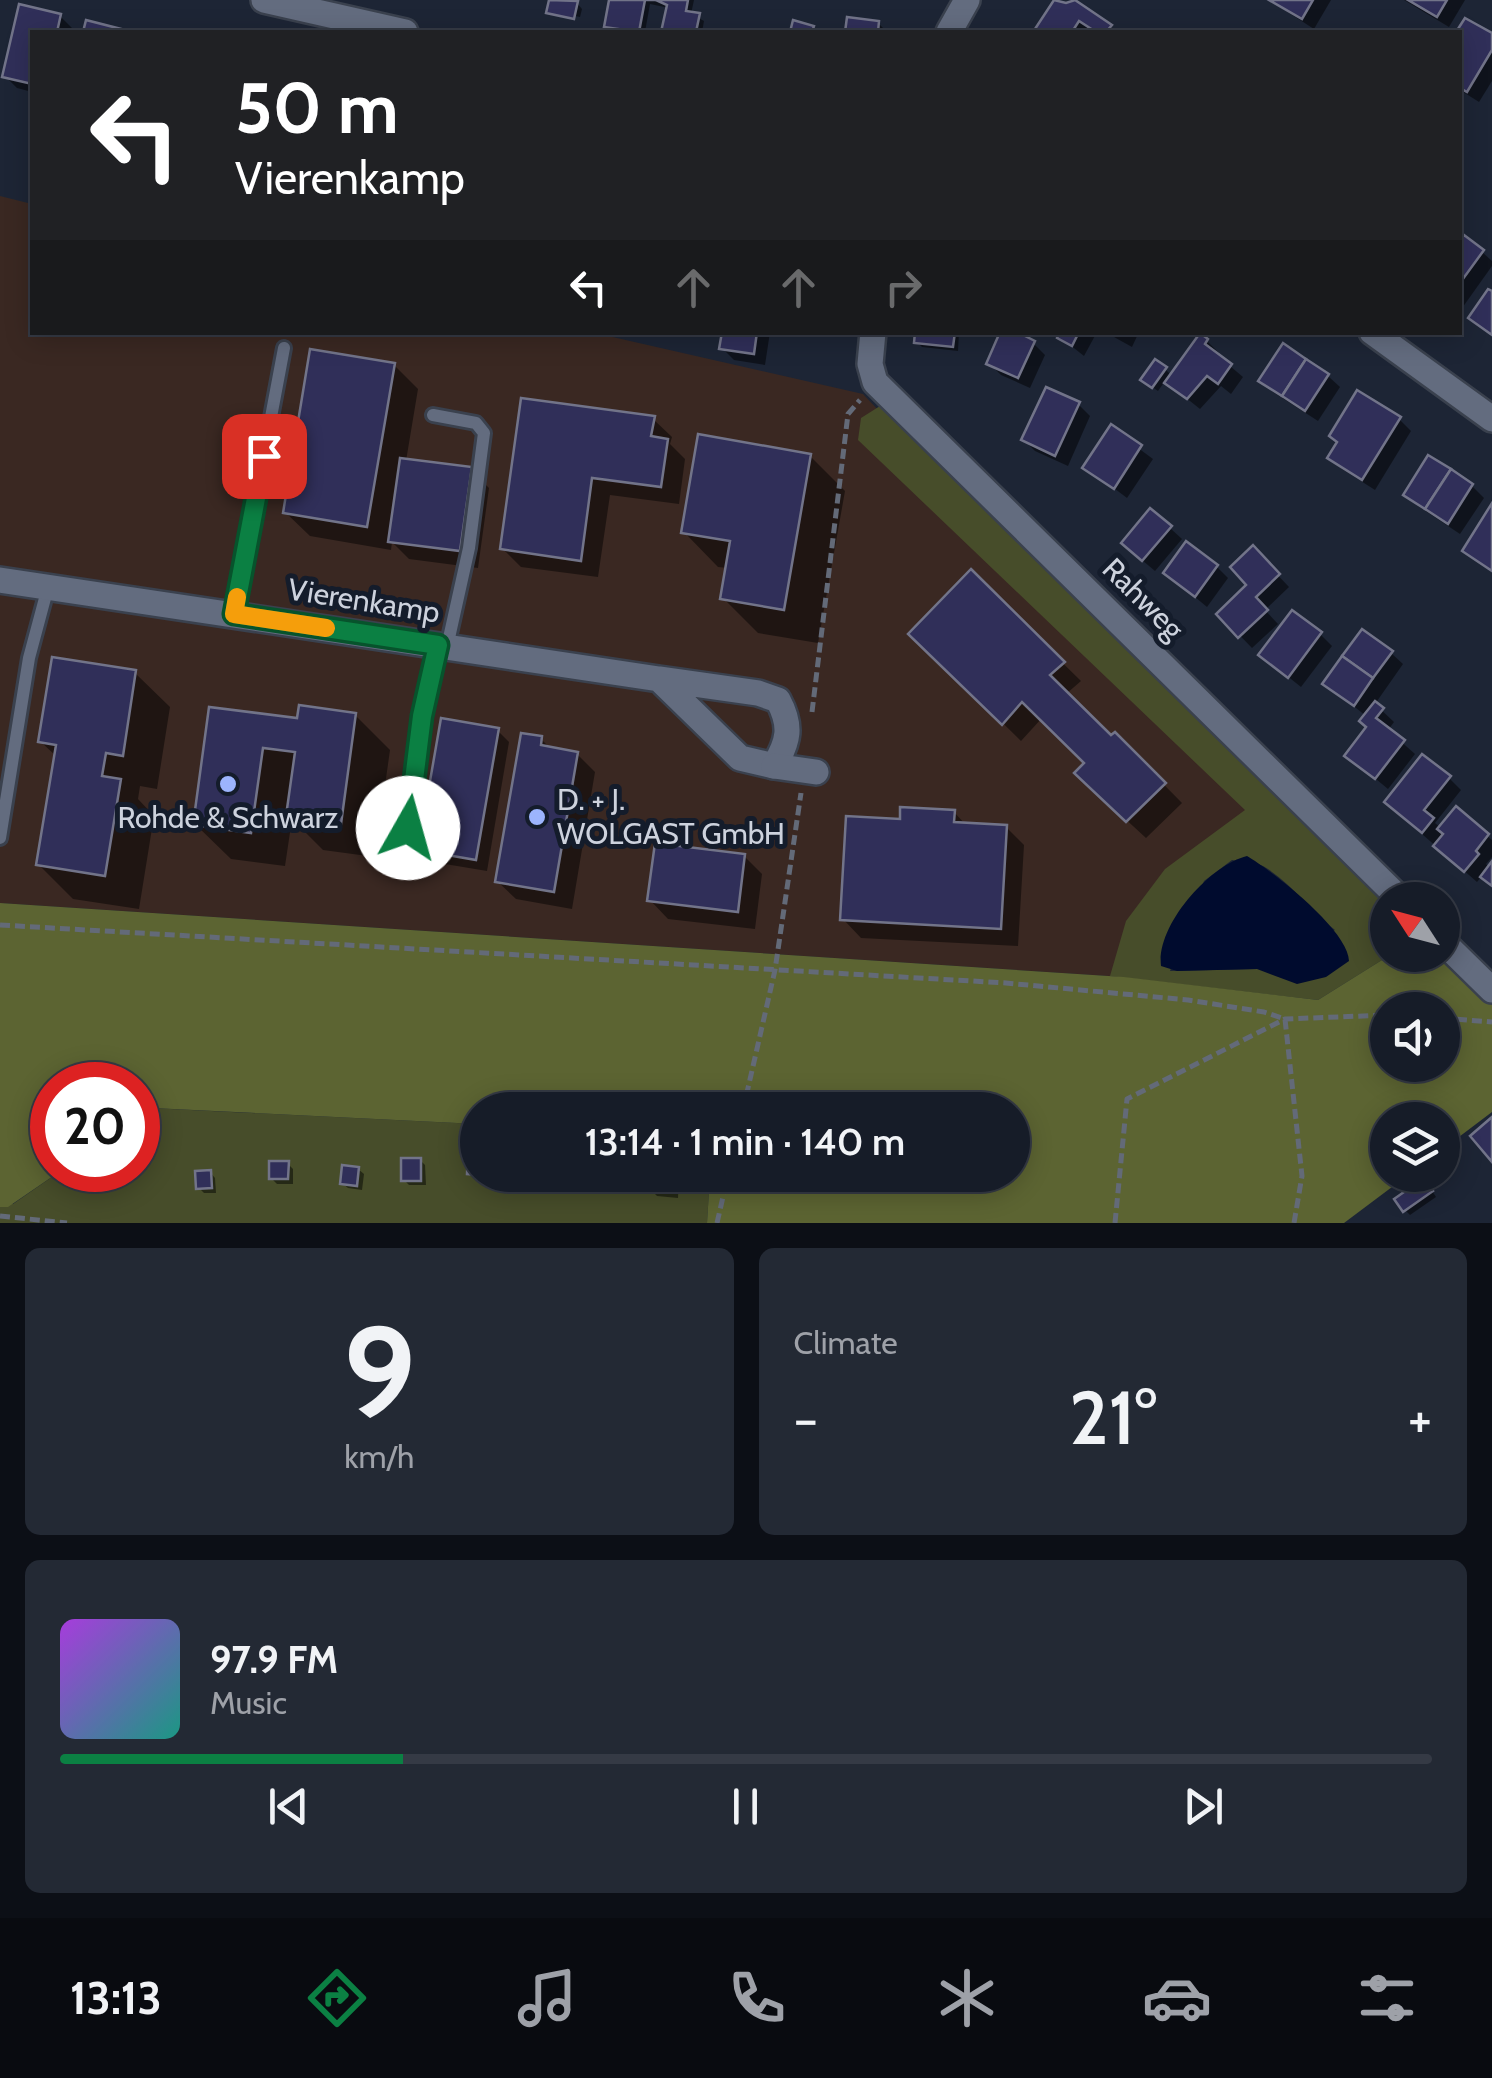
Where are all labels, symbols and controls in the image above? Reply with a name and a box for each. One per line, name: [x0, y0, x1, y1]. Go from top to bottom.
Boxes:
text: 50 m: [235, 65, 399, 151]
icon: left: [70, 70, 200, 200]
text: Vierenkamp: [235, 151, 465, 205]
icon: left: [561, 260, 616, 315]
icon: ahead: [666, 260, 721, 315]
icon: ahead: [771, 260, 826, 315]
icon: right: [876, 260, 931, 315]
pin: [222, 414, 307, 499]
icon: arrive: [237, 429, 292, 484]
street label: Rahweg: [1095, 550, 1193, 648]
street label: Vierenkamp: [285, 570, 443, 631]
marker: Rohde & Schwarz: [217, 773, 239, 795]
position arrow: [356, 776, 460, 880]
place label: D. + J. WOLGAST GmbH: [557, 781, 785, 852]
place label: Rohde & Schwarz: [118, 799, 338, 836]
marker: D. + J. WOLGAST GmbH: [526, 806, 548, 828]
north arrow: [1370, 882, 1460, 972]
map controls: [1370, 882, 1460, 1192]
button: sound: [1370, 992, 1460, 1082]
speed limit sign: 20: [30, 1062, 160, 1192]
button: layers: [1370, 1102, 1460, 1192]
text: 13:14 · 1 min · 140 m: [585, 1118, 905, 1165]
text: 9: [343, 1293, 416, 1451]
text: Climate: [794, 1323, 898, 1362]
text: 21°: [1069, 1372, 1157, 1463]
text: −: [794, 1385, 818, 1452]
text: +: [1408, 1385, 1432, 1452]
text: km/h: [344, 1437, 414, 1476]
text: 97.9 FM: [210, 1636, 338, 1683]
text: Music: [210, 1683, 287, 1722]
icon: previous: [261, 1779, 316, 1834]
icon: pause: [718, 1779, 773, 1834]
icon: next: [1176, 1779, 1231, 1834]
icon: directions: [302, 1963, 372, 2033]
icon: music: [512, 1963, 582, 2033]
icon: phone: [722, 1963, 792, 2033]
icon: climate: [932, 1963, 1002, 2033]
icon: car: [1142, 1963, 1212, 2033]
icon: filters: [1352, 1963, 1422, 2033]
text: 13:13: [70, 1971, 162, 2025]

